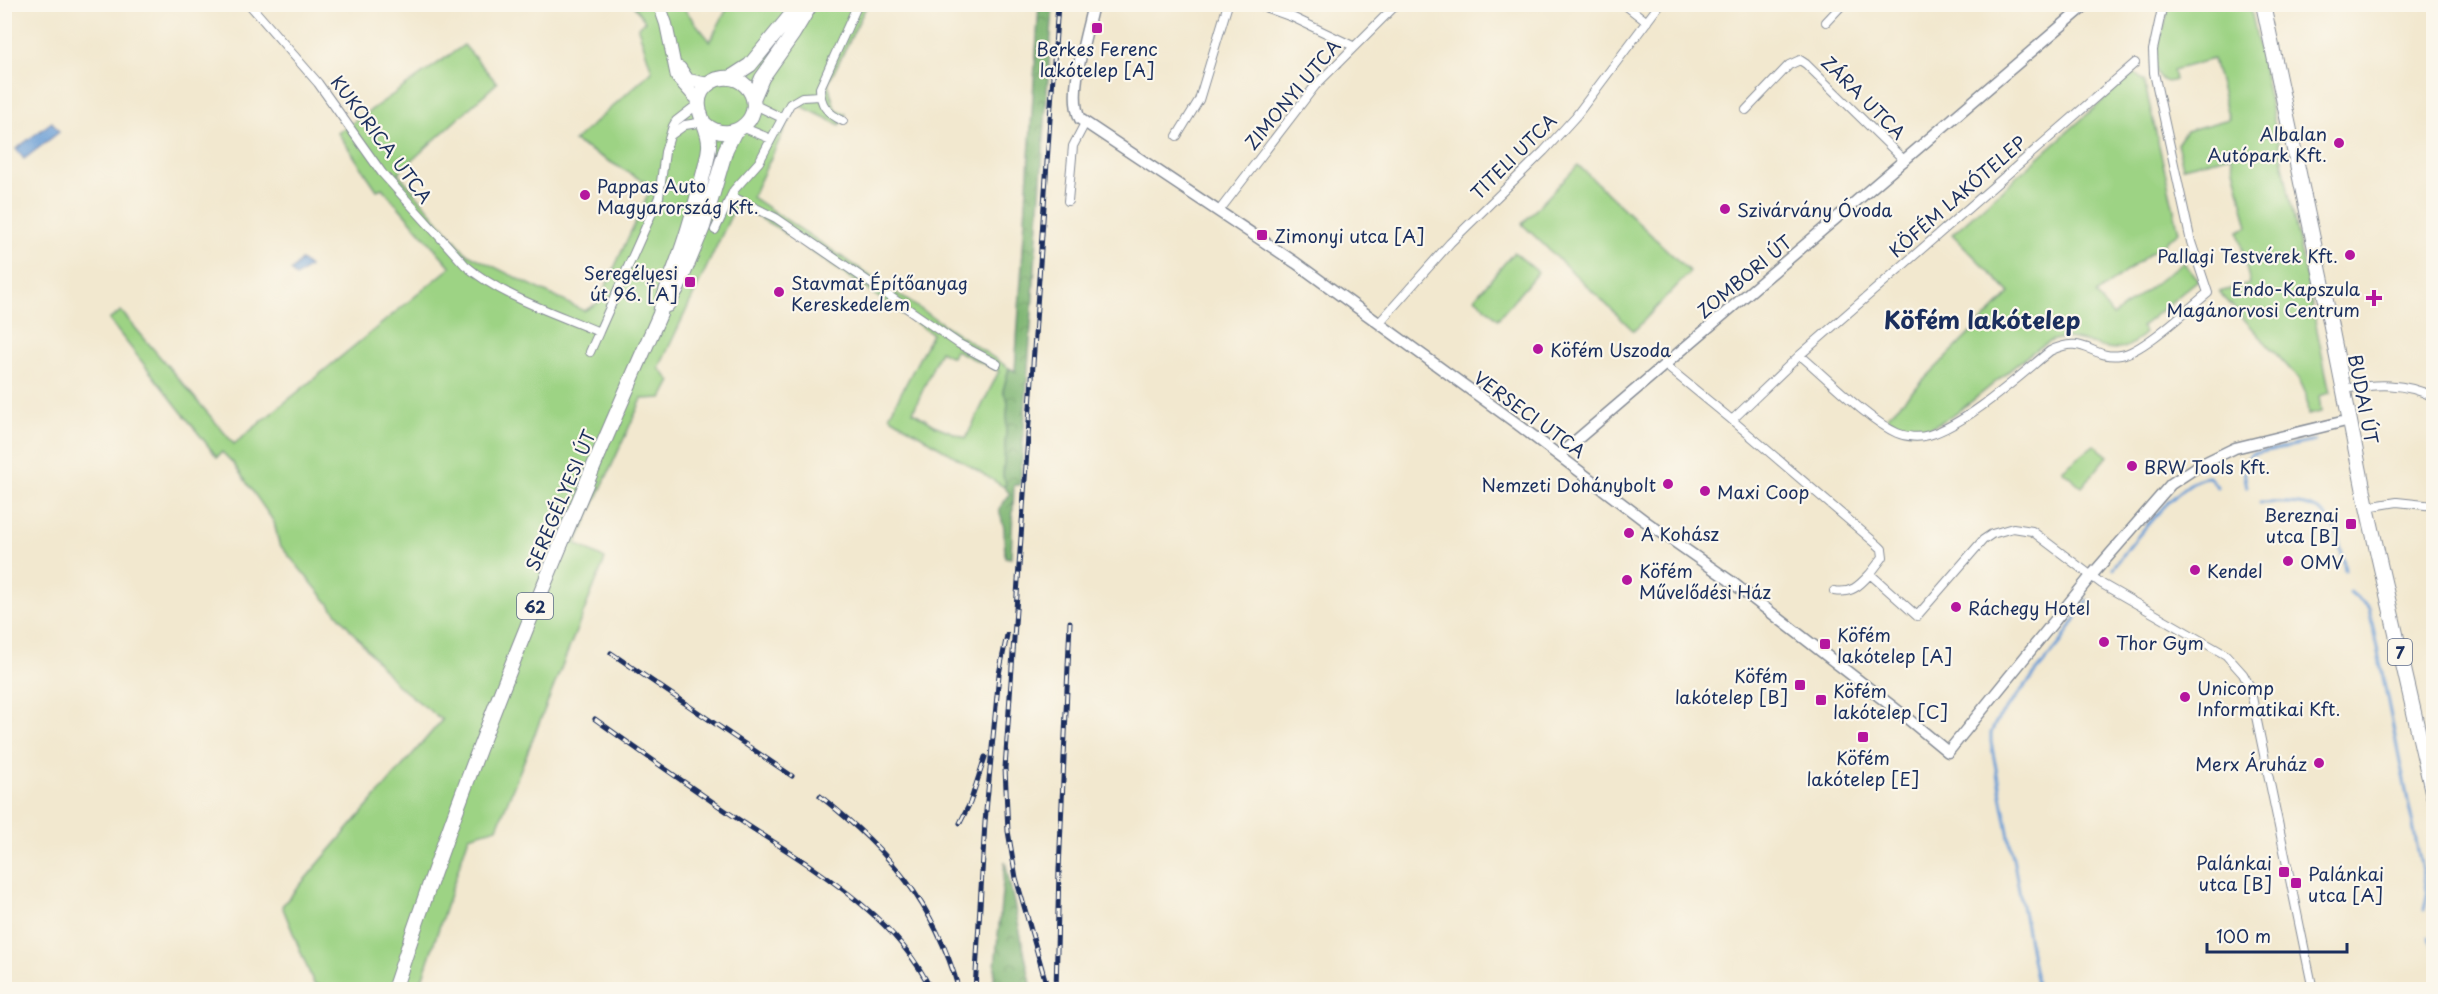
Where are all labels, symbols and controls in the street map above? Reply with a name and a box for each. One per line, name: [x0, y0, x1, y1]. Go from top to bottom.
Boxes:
marker: Berkes Ferenc lakótelep [A]: [1090, 21, 1104, 35]
street label: ZIMONYI UTCA: [1238, 33, 1346, 155]
place label: Berkes Ferenc lakótelep [A]: [1036, 35, 1158, 83]
street label: ZÁRA UTCA: [1816, 49, 1912, 145]
street label: KUKORICA UTCA: [325, 69, 439, 209]
street label: TITELI UTCA: [1464, 107, 1562, 205]
place label: Albalan Autópark Kft.: [2207, 120, 2327, 168]
street label: KÖFÉM LAKÓTELEP: [1882, 129, 2032, 263]
marker: Albalan Autópark Kft.: [2332, 136, 2346, 150]
place label: Pappas Auto Magyarország Kft.: [597, 172, 759, 220]
marker: Pappas Auto Magyarország Kft.: [578, 188, 592, 202]
place label: Szivárvány Óvoda: [1737, 196, 1892, 223]
marker: Szivárvány Óvoda: [1718, 202, 1732, 216]
place label: Zimonyi utca [A]: [1274, 222, 1425, 249]
street label: ZOMBORI ÚT: [1690, 227, 1798, 324]
marker: Zimonyi utca [A]: [1255, 228, 1269, 242]
place label: Pallagi Testvérek Kft.: [2157, 242, 2338, 269]
marker: Pallagi Testvérek Kft.: [2343, 248, 2357, 262]
place label: Seregélyesi út 96. [A]: [584, 259, 678, 307]
place label: Stavmat Építőanyag Kereskedelem: [791, 269, 968, 317]
marker: Seregélyesi út 96. [A]: [683, 275, 697, 289]
place label: Endo-Kapszula Magánorvosi Centrum: [2167, 275, 2361, 323]
marker: Stavmat Építőanyag Kereskedelem: [772, 285, 786, 299]
marker: Endo-Kapszula Magánorvosi Centrum: [2365, 289, 2383, 307]
district label: Köfém lakótelep: [1884, 301, 2080, 337]
place label: Köfém Uszoda: [1550, 336, 1671, 363]
marker: Köfém Uszoda: [1531, 342, 1545, 356]
street label: BUDAI ÚT: [2342, 352, 2386, 447]
street label: VERSECI UTCA: [1468, 364, 1592, 464]
street label: SEREGÉLYESI ÚT: [518, 425, 602, 575]
place label: BRW Tools Kft.: [2144, 453, 2270, 480]
marker: BRW Tools Kft.: [2125, 459, 2139, 473]
place label: Nemzeti Dohánybolt: [1481, 471, 1656, 498]
marker: Nemzeti Dohánybolt: [1661, 477, 1675, 491]
place label: Maxi Coop: [1717, 478, 1809, 505]
marker: Maxi Coop: [1698, 484, 1712, 498]
place label: Bereznai utca [B]: [2264, 501, 2339, 549]
marker: Bereznai utca [B]: [2344, 517, 2358, 531]
place label: A Kohász: [1641, 520, 1720, 547]
marker: A Kohász: [1622, 526, 1636, 540]
place label: OMV: [2300, 548, 2344, 575]
marker: OMV: [2281, 554, 2295, 568]
place label: Köfém Művelődési Ház: [1639, 557, 1771, 605]
place label: Kendel: [2207, 557, 2263, 584]
marker: Kendel: [2188, 563, 2202, 577]
marker: Köfém Művelődési Ház: [1620, 573, 1634, 587]
road number: 62: [517, 593, 553, 619]
place label: Ráchegy Hotel: [1968, 594, 2090, 621]
marker: Ráchegy Hotel: [1949, 600, 1963, 614]
place label: Köfém lakótelep [A]: [1837, 621, 1952, 669]
place label: Thor Gym: [2116, 629, 2204, 656]
marker: Thor Gym: [2097, 635, 2111, 649]
marker: Köfém lakótelep [A]: [1818, 637, 1832, 651]
road number: 7: [2388, 639, 2412, 665]
place label: Köfém lakótelep [B]: [1675, 662, 1788, 710]
place label: Unicomp Informatikai Kft.: [2197, 674, 2341, 722]
place label: Köfém lakótelep [C]: [1833, 677, 1948, 725]
marker: Köfém lakótelep [B]: [1793, 678, 1807, 692]
marker: Unicomp Informatikai Kft.: [2178, 690, 2192, 704]
marker: Köfém lakótelep [C]: [1814, 693, 1828, 707]
marker: Köfém lakótelep [E]: [1856, 730, 1870, 744]
place label: Köfém lakótelep [E]: [1807, 744, 1919, 792]
place label: Merx Áruház: [2195, 750, 2307, 777]
marker: Merx Áruház: [2312, 756, 2326, 770]
place label: Palánkai utca [B]: [2196, 849, 2272, 897]
place label: Palánkai utca [A]: [2308, 860, 2384, 908]
marker: Palánkai utca [B]: [2277, 865, 2291, 879]
marker: Palánkai utca [A]: [2289, 876, 2303, 890]
scale bar: [2207, 916, 2346, 954]
text: 100 m: [2216, 922, 2271, 949]

